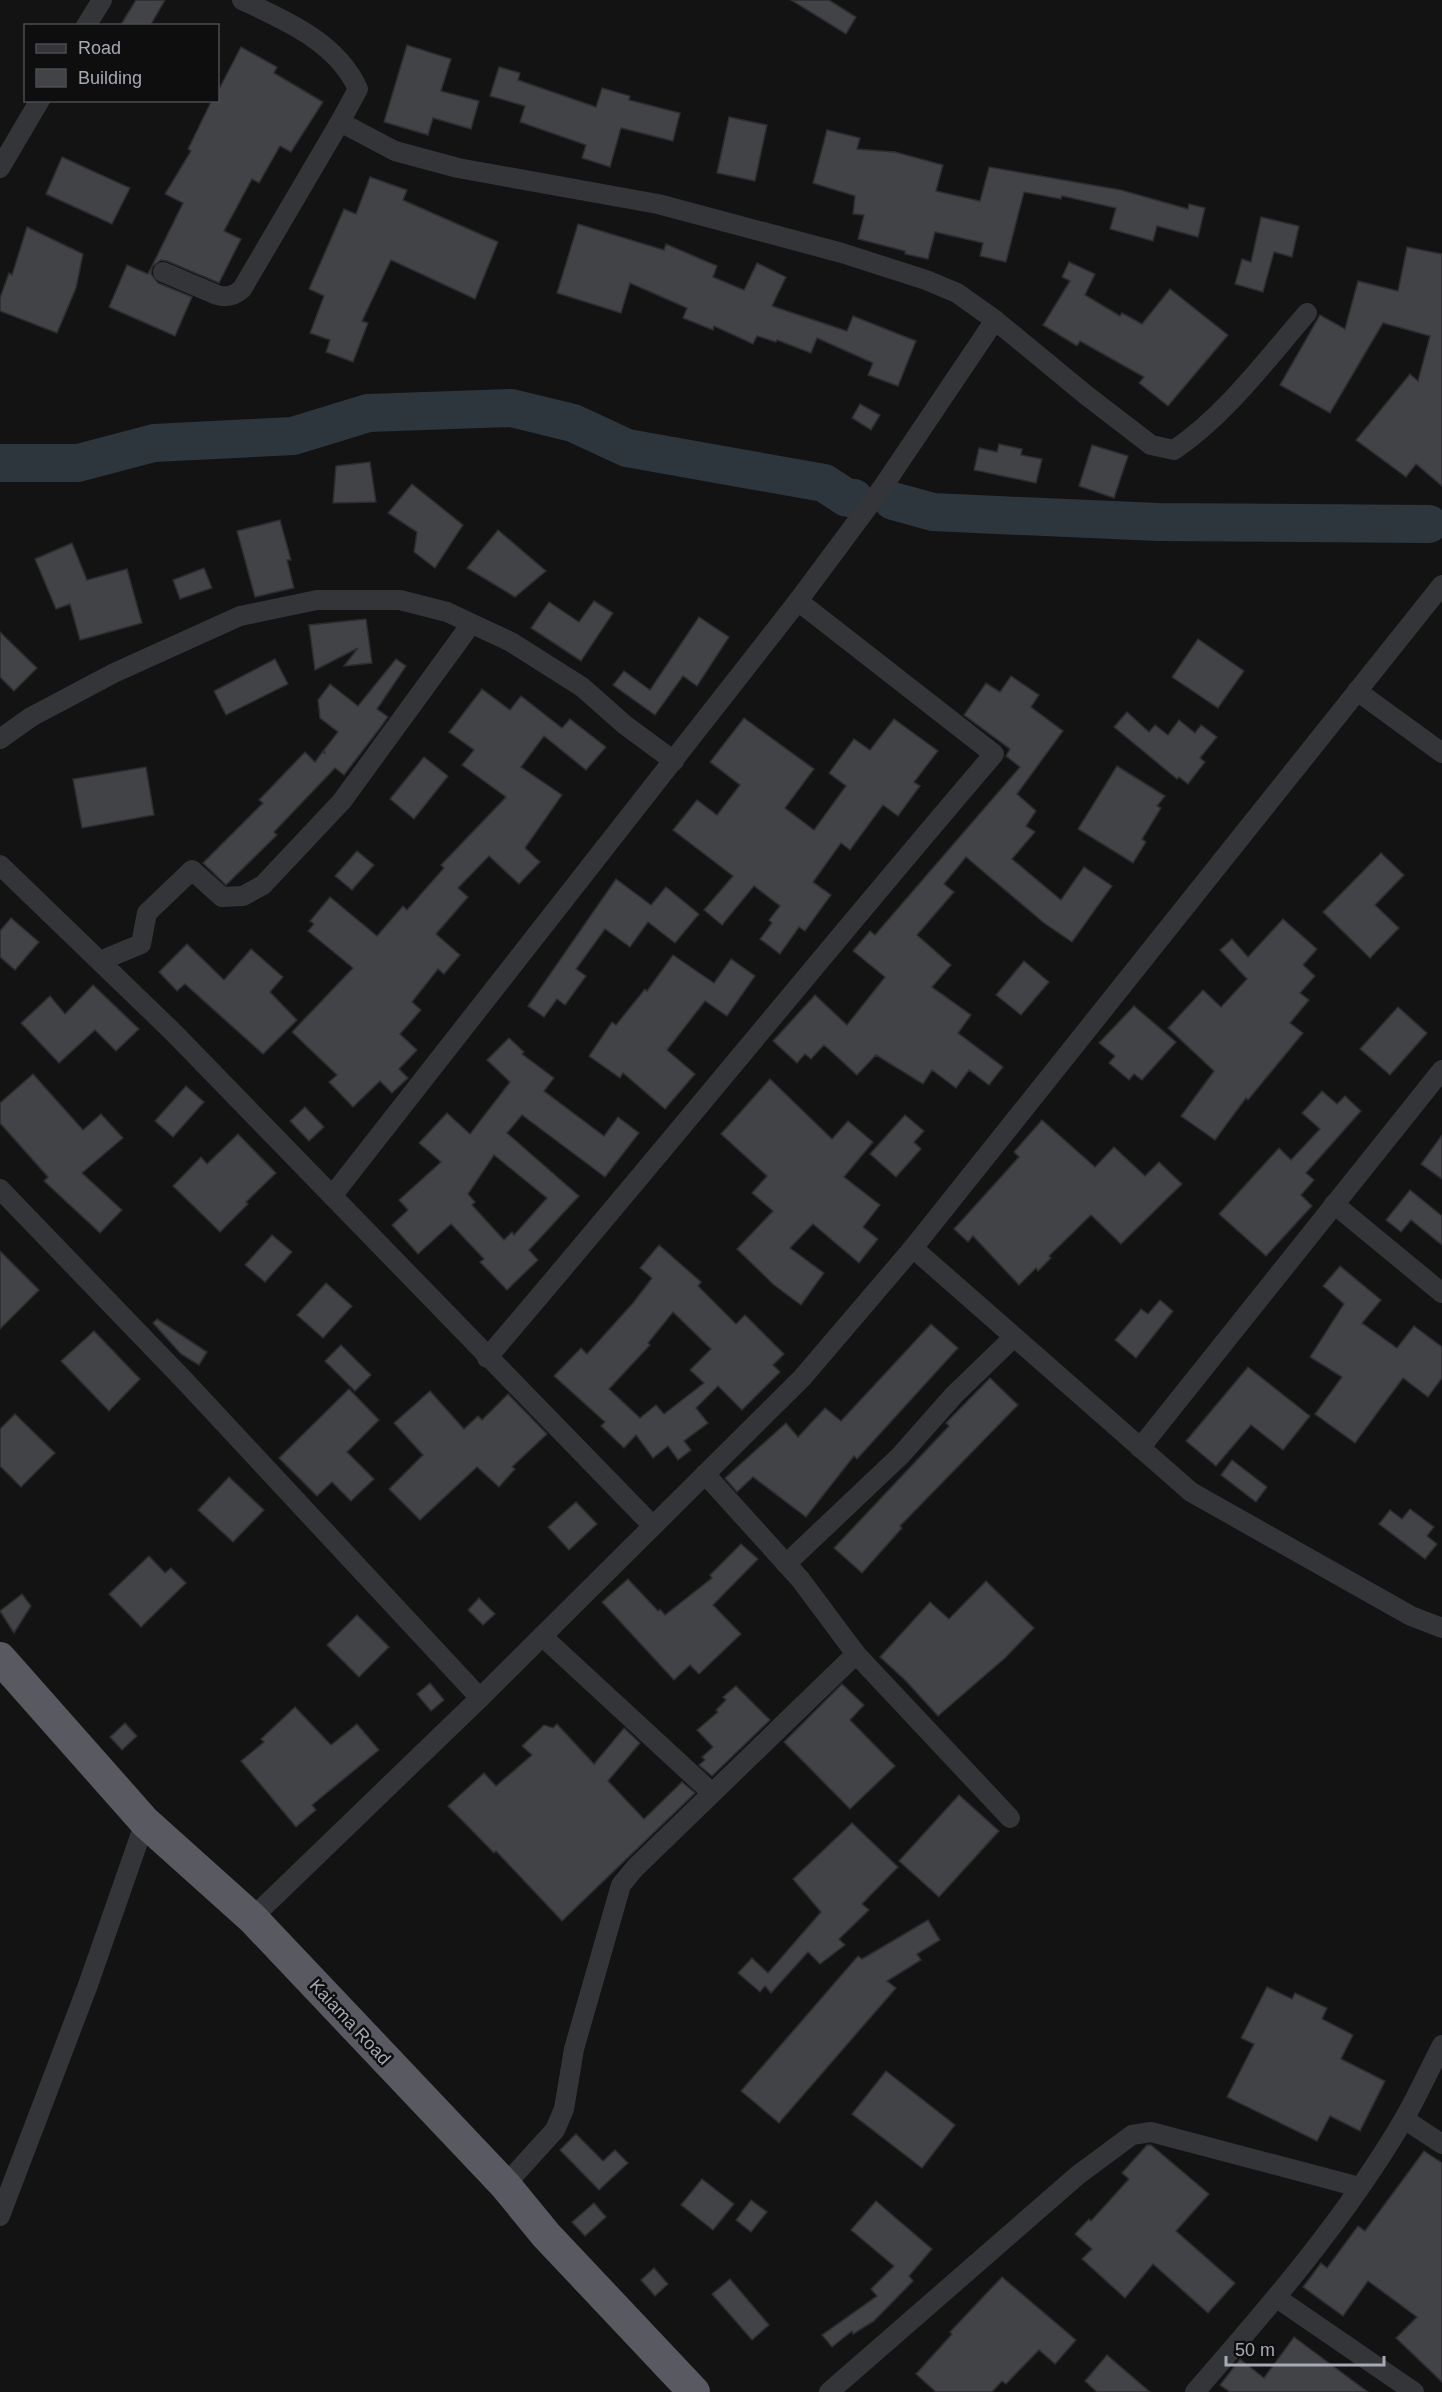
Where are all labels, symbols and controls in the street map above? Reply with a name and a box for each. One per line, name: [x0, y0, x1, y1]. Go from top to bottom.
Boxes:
legend: [24, 24, 219, 102]
text: Road: [78, 38, 121, 58]
text: Building: [78, 68, 142, 88]
street label: Kaiama Road: [305, 1975, 395, 2069]
scale bar: [1226, 2329, 1384, 2367]
text: 50 m: [1235, 2340, 1275, 2360]

